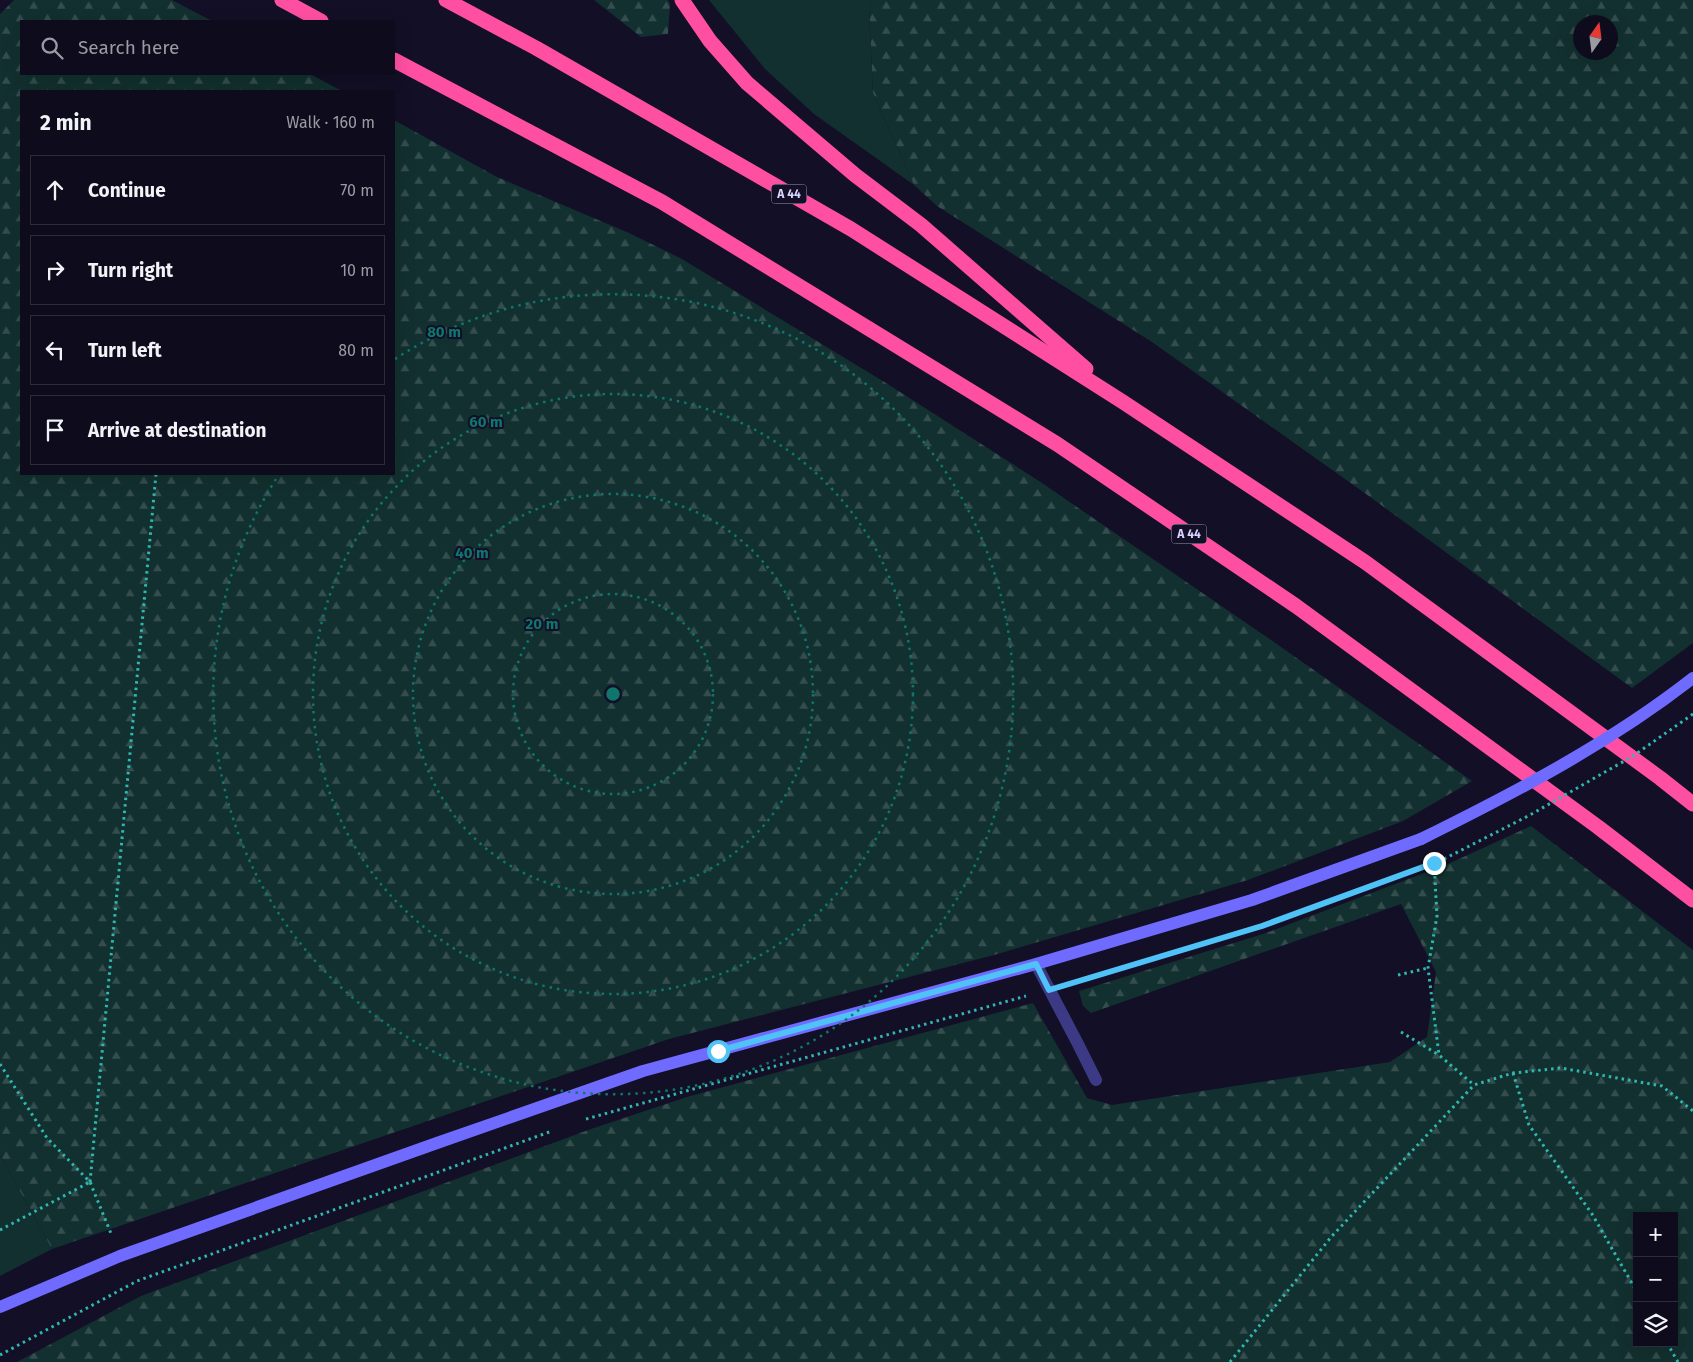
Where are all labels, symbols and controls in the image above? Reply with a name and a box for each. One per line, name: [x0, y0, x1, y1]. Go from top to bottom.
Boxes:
north arrow: [1573, 15, 1618, 60]
search box: [20, 20, 395, 75]
icon: search: [38, 34, 66, 62]
text: Search here: [78, 36, 179, 59]
text: 2 min: [40, 110, 92, 136]
text: Walk · 160 m: [286, 113, 375, 132]
icon: ahead: [41, 176, 69, 204]
text: Continue: [88, 179, 166, 202]
text: 70 m: [340, 181, 374, 200]
road number: A 44: [772, 184, 806, 203]
icon: right: [41, 256, 69, 284]
text: Turn right: [88, 259, 173, 282]
text: 10 m: [340, 261, 374, 280]
text: 80 m: [427, 323, 461, 341]
icon: left: [41, 336, 69, 364]
text: Turn left: [88, 339, 162, 362]
text: 80 m: [338, 341, 374, 360]
text: 60 m: [469, 413, 503, 431]
icon: arrive: [41, 416, 69, 444]
text: Arrive at destination: [88, 419, 267, 442]
road number: A 44: [1172, 524, 1206, 544]
text: 40 m: [455, 544, 489, 562]
text: 20 m: [526, 615, 558, 633]
centre of rings: [604, 685, 622, 703]
route end: [1423, 852, 1446, 875]
route start: [707, 1040, 730, 1063]
map controls: [1633, 1212, 1678, 1347]
button: +: [1633, 1212, 1678, 1257]
button: −: [1633, 1257, 1678, 1302]
button: layers: [1633, 1302, 1678, 1347]

